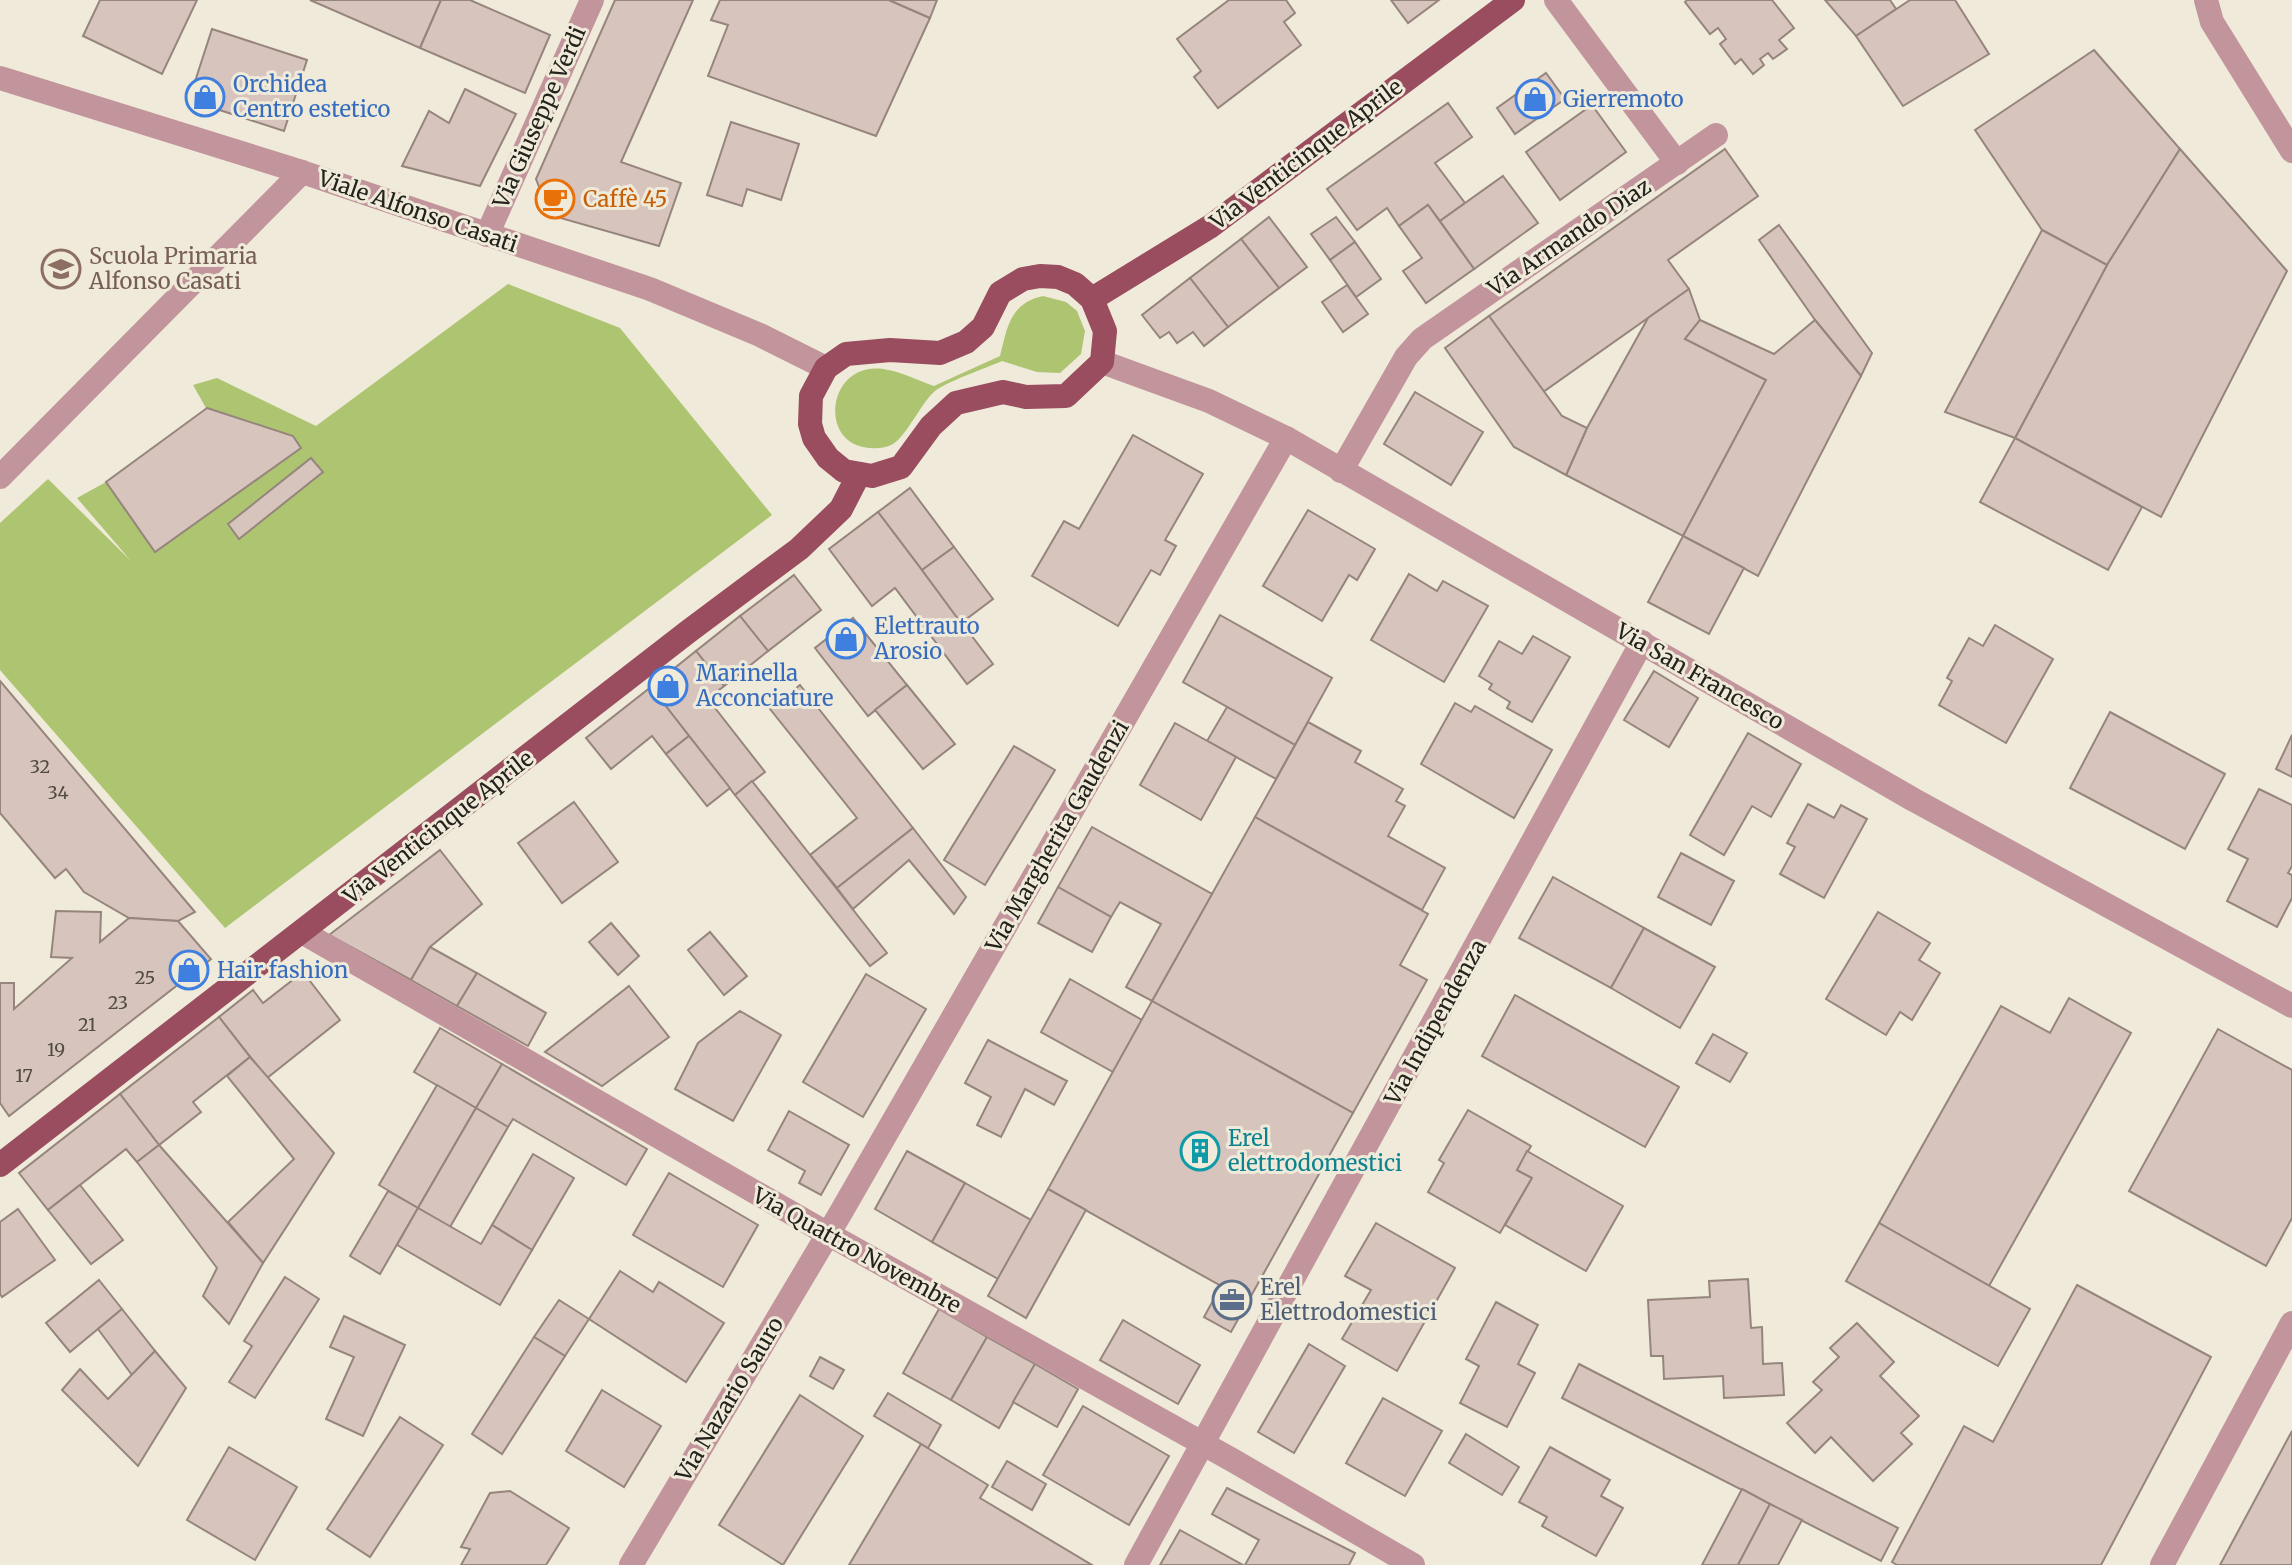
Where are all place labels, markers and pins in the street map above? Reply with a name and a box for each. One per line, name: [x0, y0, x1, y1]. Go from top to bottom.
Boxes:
place label: Orchidea Centro estetico: [233, 70, 391, 123]
shop icon: Orchidea Centro estetico: [184, 76, 226, 118]
shop icon: Gierremoto: [1514, 78, 1556, 120]
place label: Gierremoto: [1563, 85, 1684, 113]
cafe icon: Caffè 45: [534, 178, 576, 220]
place label: Caffè 45: [583, 185, 667, 213]
place label: Scuola Primaria Alfonso Casati: [88, 242, 257, 295]
school or university icon: Scuola Primaria Alfonso Casati: [40, 248, 82, 290]
place label: Elettrauto Arosio: [873, 612, 980, 665]
shop icon: Elettrauto Arosio: [825, 618, 867, 660]
place label: Marinella Acconciature: [695, 659, 833, 712]
shop icon: Marinella Acconciature: [647, 665, 689, 707]
shop icon: Hair fashion: [168, 949, 210, 991]
place label: Hair fashion: [217, 956, 349, 984]
place label: Erel elettrodomestici: [1228, 1124, 1402, 1177]
building icon: Erel elettrodomestici: [1179, 1130, 1221, 1172]
place label: Erel Elettrodomestici: [1260, 1273, 1437, 1326]
office icon: Erel Elettrodomestici: [1211, 1279, 1253, 1321]

